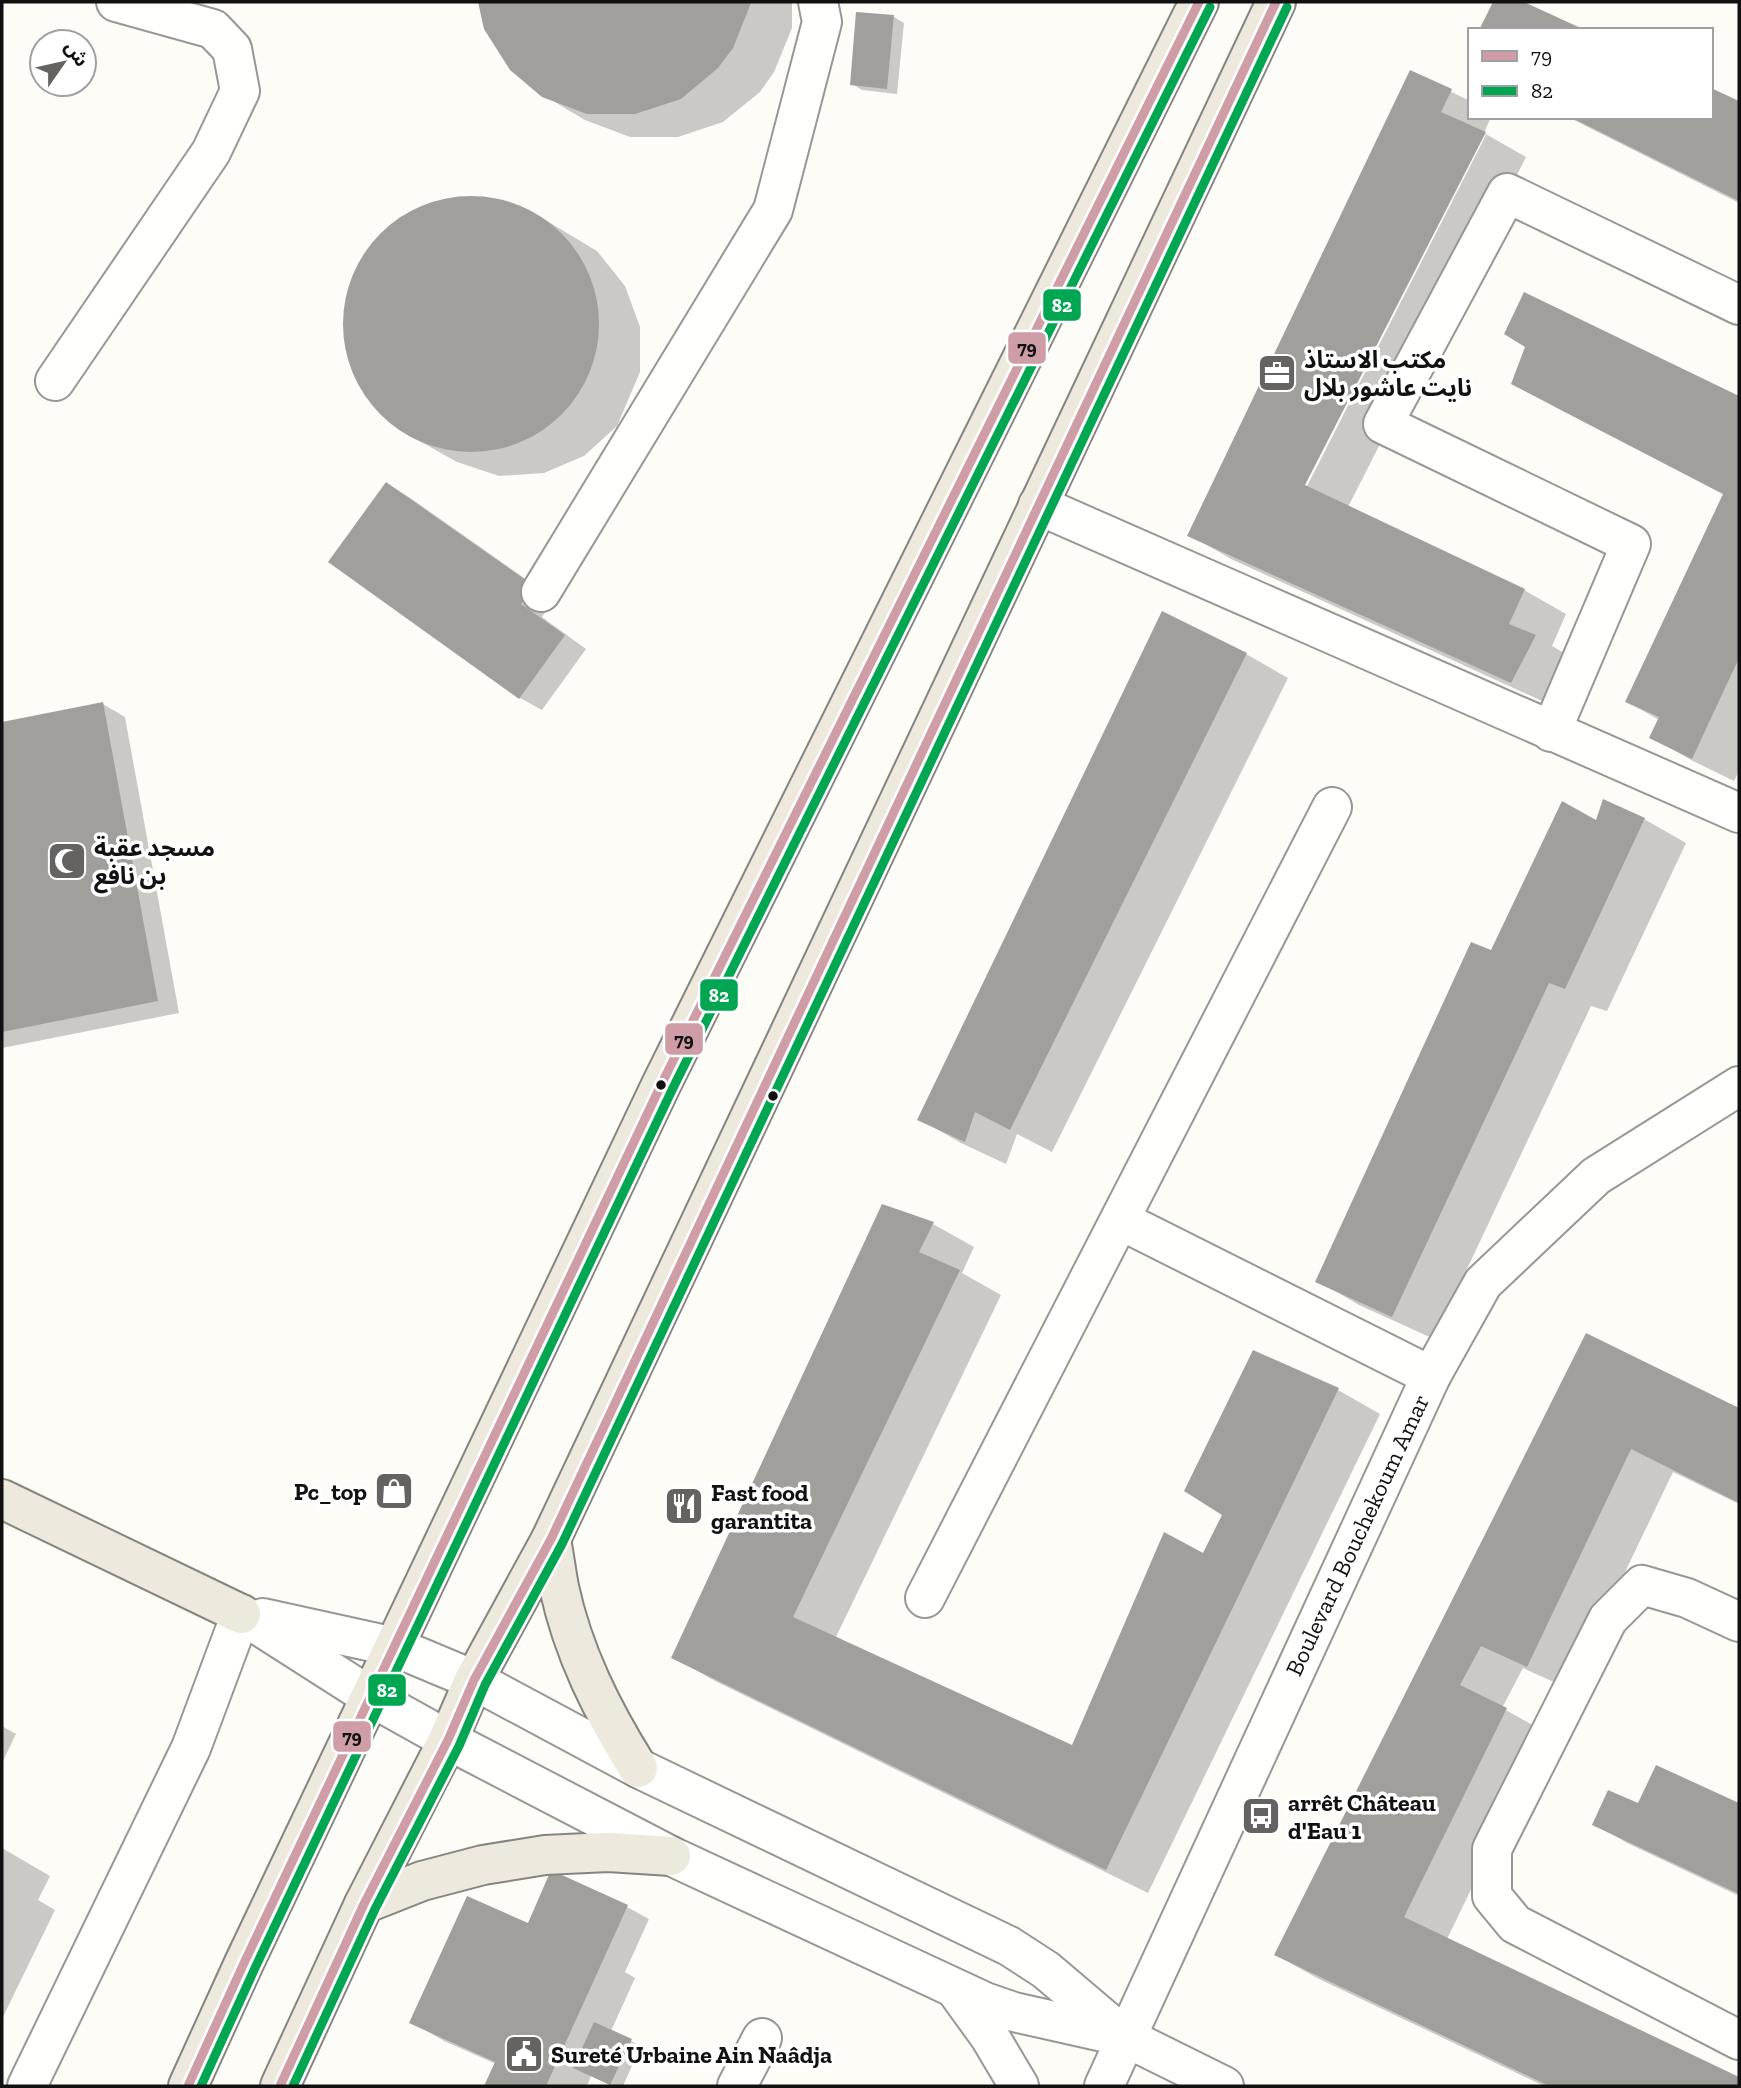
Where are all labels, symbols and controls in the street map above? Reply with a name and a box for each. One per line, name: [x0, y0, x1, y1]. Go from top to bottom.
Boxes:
north arrow: [28, 28, 98, 98]
legend: [1468, 28, 1713, 119]
text: ش: [60, 37, 93, 71]
text: 79: [1531, 43, 1552, 68]
text: 82: [1531, 78, 1553, 103]
line badge: 82: [1042, 288, 1082, 322]
text: 82: [1052, 294, 1072, 317]
line badge: 79: [1007, 331, 1047, 365]
text: 79: [1017, 336, 1037, 359]
place label: مكتب الاستاذ نايت عاشور بلال: [1304, 345, 1472, 402]
office icon: مكتب الاستاذ نايت عاشور بلال: [1256, 352, 1298, 394]
place label: مسجد عقبة بن نافع: [94, 833, 215, 894]
mosque icon: مسجد عقبة بن نافع: [46, 840, 88, 882]
line badge: 82: [699, 978, 739, 1012]
text: 82: [709, 984, 729, 1007]
line badge: 79: [664, 1022, 704, 1056]
text: 79: [674, 1028, 694, 1051]
unlabelled marker: [654, 1078, 668, 1092]
unlabelled marker: [766, 1089, 780, 1103]
street label: Boulevard Bouchekoum Amar: [1279, 1390, 1435, 1680]
shop icon: Pc_top: [373, 1470, 415, 1512]
place label: Pc_top: [294, 1477, 367, 1506]
place label: Fast food garantita: [711, 1478, 812, 1535]
restaurant icon: Fast food garantita: [663, 1485, 705, 1527]
line badge: 82: [367, 1673, 407, 1707]
text: 82: [377, 1679, 397, 1702]
line badge: 79: [332, 1720, 372, 1753]
text: 79: [342, 1725, 362, 1748]
place label: arrêt Château d'Eau 1: [1288, 1788, 1436, 1845]
bus stop icon: arrêt Château d'Eau 1: [1240, 1795, 1282, 1837]
public building icon: Sureté Urbaine Ain Naâdja: [503, 2033, 545, 2075]
place label: Sureté Urbaine Ain Naâdja: [551, 2040, 832, 2069]

